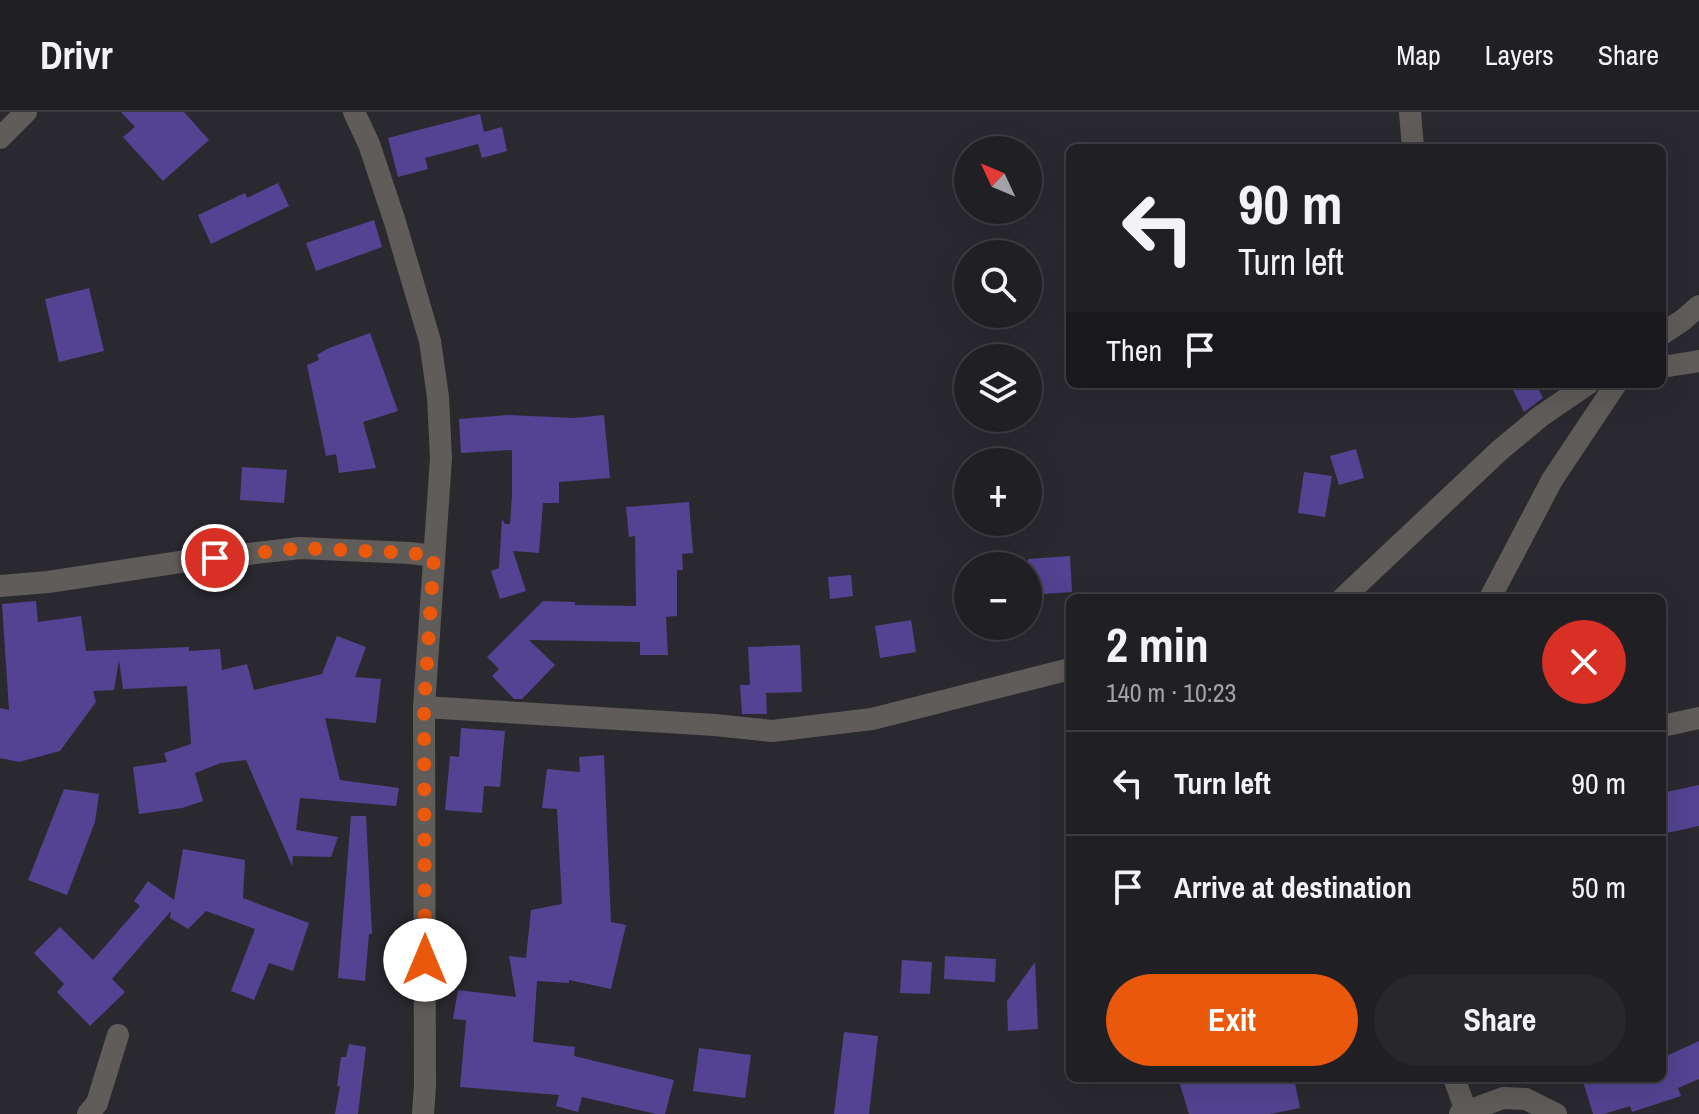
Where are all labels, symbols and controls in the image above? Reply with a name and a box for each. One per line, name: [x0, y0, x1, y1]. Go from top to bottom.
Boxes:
text: Drivr: [40, 30, 113, 81]
text: Map: [1396, 36, 1441, 74]
text: Layers: [1485, 36, 1554, 74]
text: Share: [1598, 36, 1659, 74]
north arrow: [954, 136, 1042, 224]
map controls: [954, 136, 1042, 640]
text: 90 m: [1238, 166, 1343, 241]
icon: left: [1106, 176, 1210, 280]
text: Turn left: [1238, 238, 1344, 286]
button: search: [954, 240, 1042, 328]
icon: arrive: [1178, 328, 1222, 372]
text: Then: [1106, 330, 1162, 370]
button: layers: [954, 344, 1042, 432]
button: +: [954, 448, 1042, 536]
pin: [181, 524, 249, 592]
icon: arrive: [193, 536, 237, 580]
button: −: [954, 552, 1042, 640]
text: 2 min: [1106, 612, 1209, 677]
button: close: [1542, 620, 1626, 704]
text: 140 m · 10:23: [1106, 675, 1236, 710]
icon: left: [1106, 761, 1150, 805]
text: Turn left: [1174, 763, 1271, 803]
text: 90 m: [1571, 763, 1626, 803]
icon: arrive: [1106, 865, 1150, 909]
text: Arrive at destination: [1174, 867, 1412, 907]
text: 50 m: [1571, 867, 1626, 907]
position arrow: [383, 918, 467, 1002]
button: Exit: [1106, 974, 1358, 1066]
button: Share: [1374, 974, 1626, 1066]

